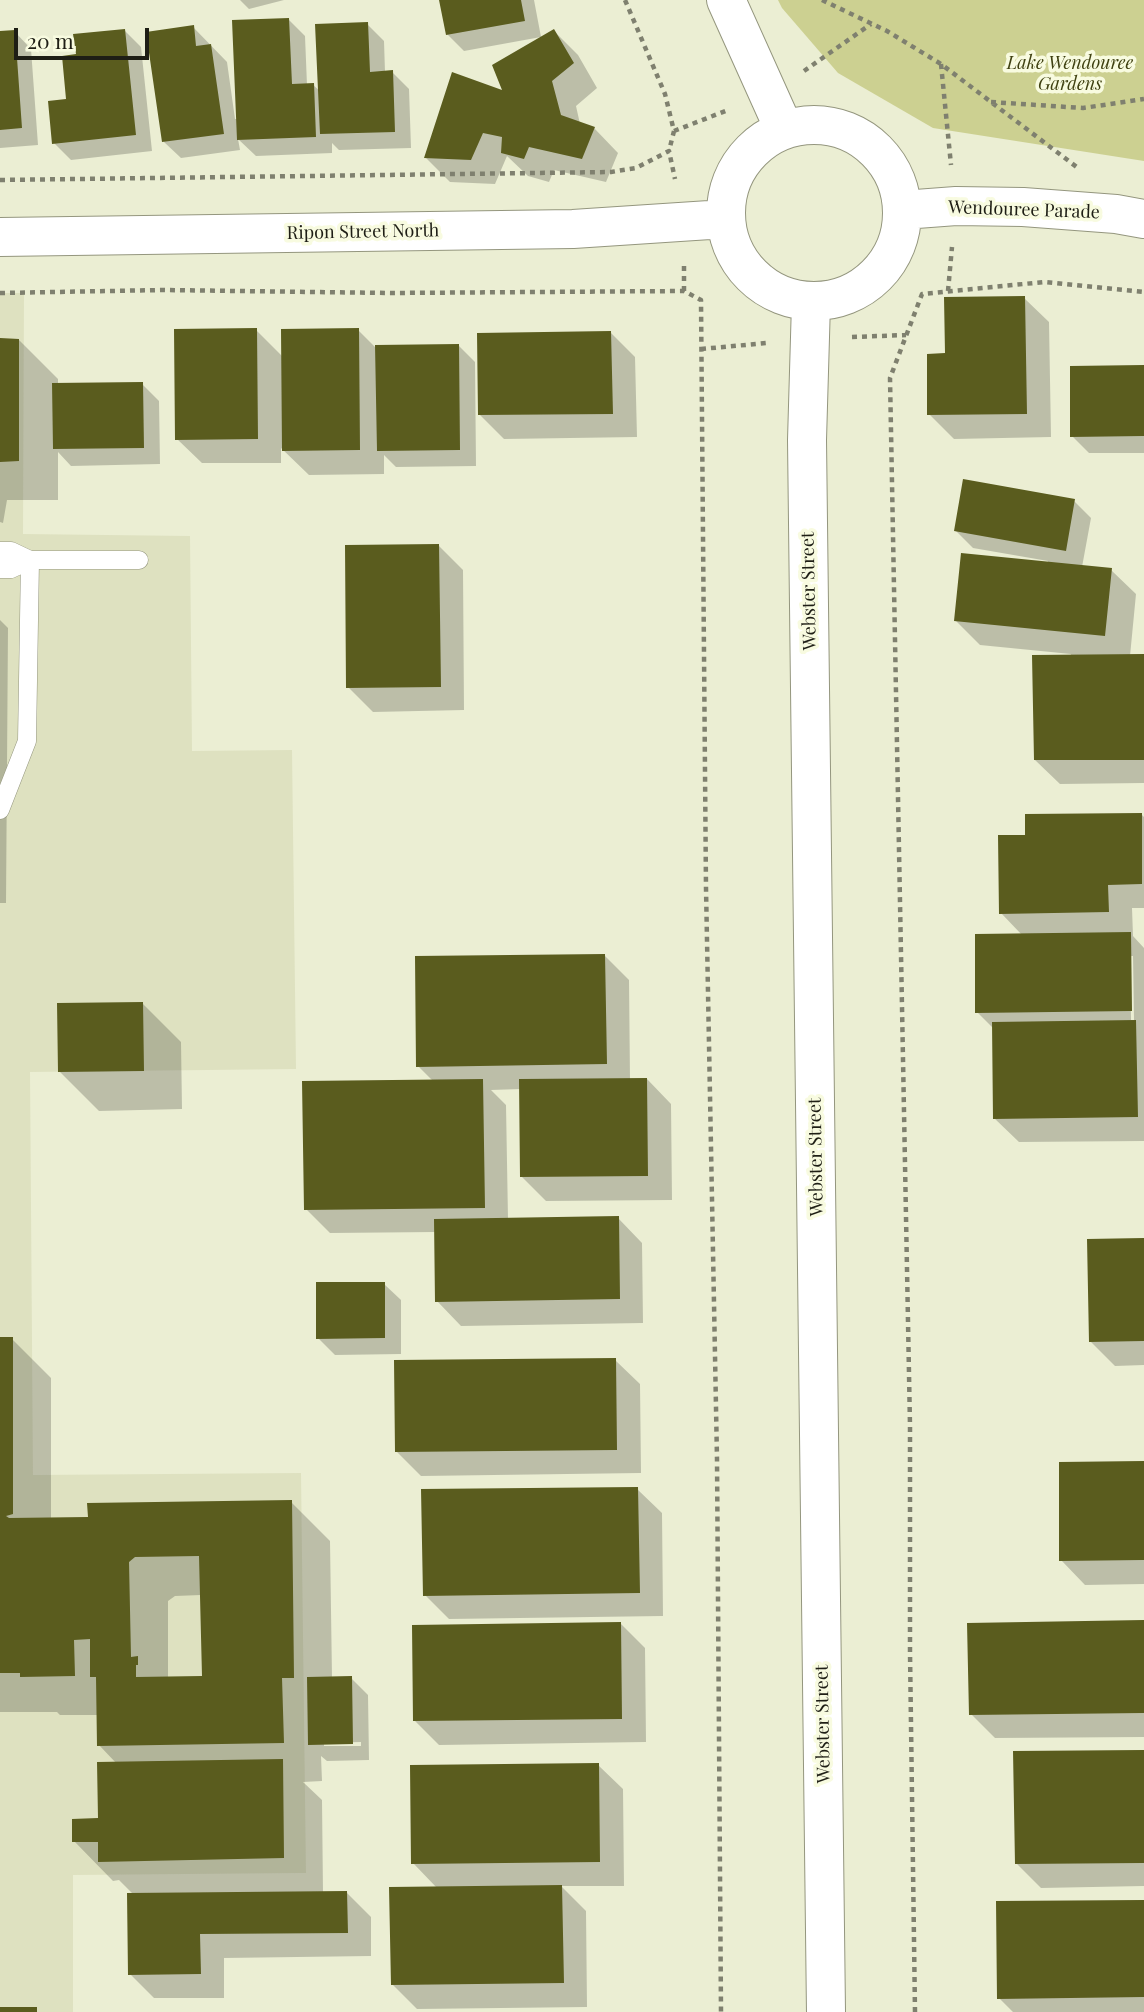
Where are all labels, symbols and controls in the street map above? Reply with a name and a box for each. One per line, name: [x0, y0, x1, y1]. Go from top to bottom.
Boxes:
scale bar: [18, 14, 152, 58]
text: 20 m: [27, 26, 74, 54]
park label: Lake Wendouree Gardens: [1007, 52, 1133, 94]
street label: Wendouree Parade: [948, 197, 1100, 223]
street label: Ripon Street North: [287, 220, 439, 244]
street label: Webster Street: [797, 532, 821, 650]
street label: Webster Street: [804, 1098, 828, 1216]
street label: Webster Street: [811, 1665, 835, 1783]

